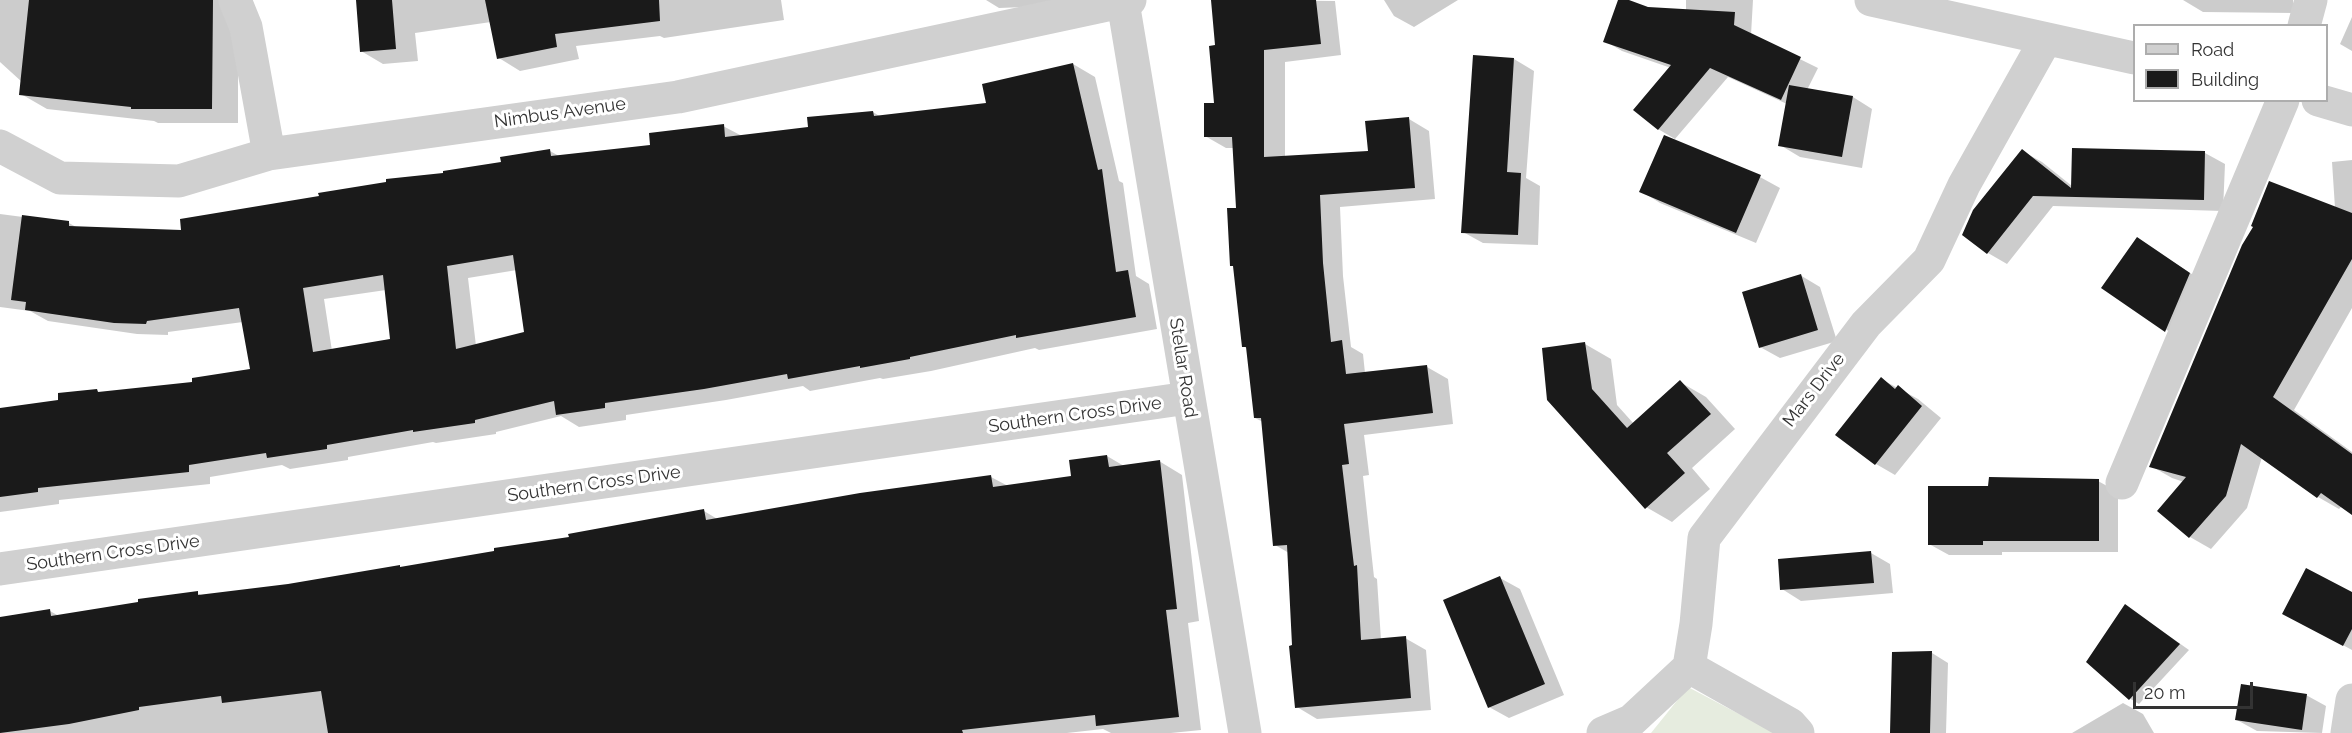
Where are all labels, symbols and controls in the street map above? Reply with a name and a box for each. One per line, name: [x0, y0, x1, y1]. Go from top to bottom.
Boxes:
legend: [2133, 24, 2328, 102]
text: Road: [2191, 39, 2234, 60]
text: Building: [2191, 69, 2259, 90]
street label: Nimbus Avenue: [493, 93, 627, 133]
street label: Stellar Road: [1164, 316, 1202, 420]
street label: Mars Drive: [1778, 349, 1850, 431]
street label: Southern Cross Drive: [987, 392, 1163, 438]
street label: Southern Cross Drive: [506, 461, 682, 507]
street label: Southern Cross Drive: [25, 530, 201, 576]
scale bar: [2136, 670, 2256, 708]
text: 20 m: [2144, 682, 2186, 703]

